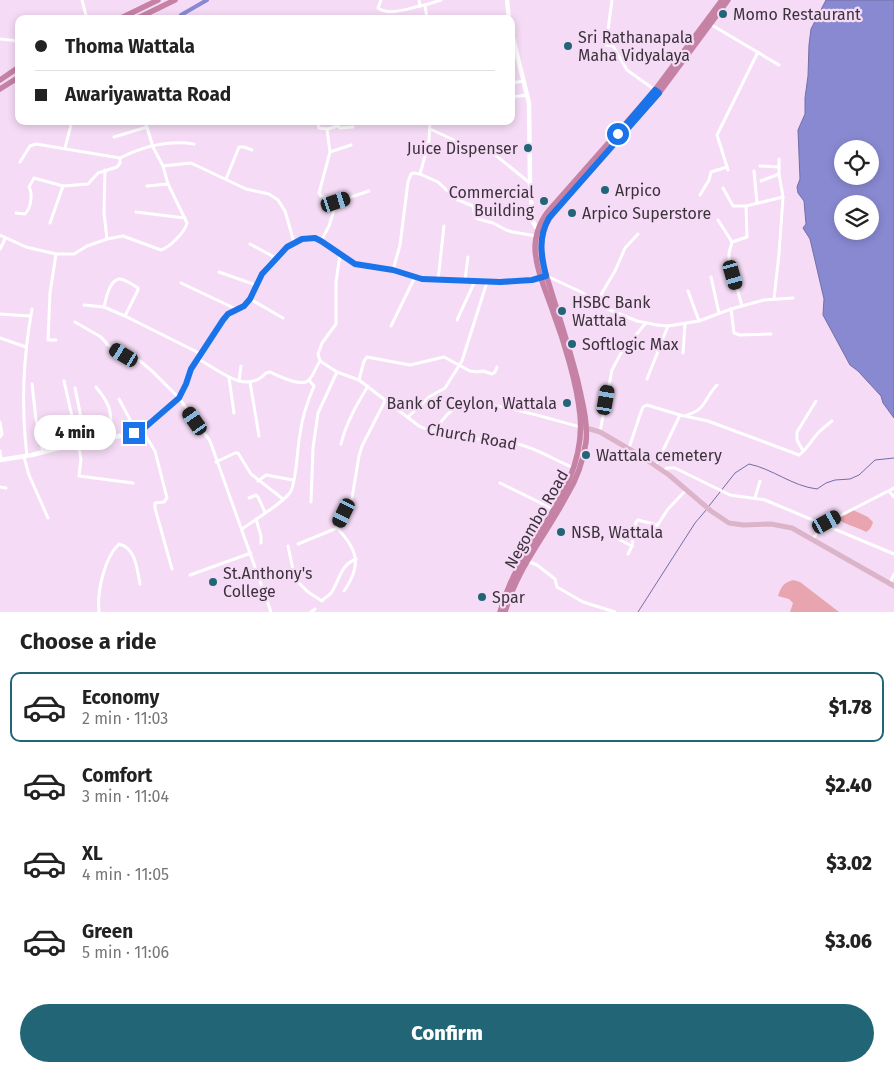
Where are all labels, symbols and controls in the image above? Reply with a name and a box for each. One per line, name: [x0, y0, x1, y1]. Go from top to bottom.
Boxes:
place label: Momo Restaurant: [733, 5, 861, 24]
marker: Momo Restaurant: [717, 8, 729, 20]
place label: Sri Rathanapala Maha Vidyalaya: [578, 28, 693, 65]
text: Thoma Wattala: [65, 35, 195, 58]
marker: Sri Rathanapala Maha Vidyalaya: [562, 40, 574, 52]
text: Awariyawatta Road: [65, 83, 231, 106]
route start: [607, 123, 629, 145]
place label: Juice Dispenser: [407, 139, 519, 158]
map controls: [834, 140, 879, 240]
button: locate: [834, 140, 879, 185]
marker: Juice Dispenser: [522, 142, 534, 154]
place label: Arpico: [615, 181, 661, 200]
place label: Commercial Building: [449, 183, 535, 220]
marker: Arpico: [599, 184, 611, 196]
car: [319, 190, 352, 214]
marker: Commercial Building: [538, 195, 550, 207]
button: layers: [834, 195, 879, 240]
place label: Arpico Superstore: [582, 204, 711, 223]
marker: Arpico Superstore: [566, 207, 578, 219]
car: [721, 259, 744, 291]
place label: HSBC Bank Wattala: [572, 293, 651, 330]
marker: HSBC Bank Wattala: [556, 305, 568, 317]
place label: Softlogic Max: [582, 335, 679, 354]
marker: Softlogic Max: [566, 338, 578, 350]
car: [107, 341, 140, 369]
car: [596, 384, 615, 416]
place label: Bank of Ceylon, Wattala: [387, 394, 557, 413]
marker: Bank of Ceylon, Wattala: [561, 397, 573, 409]
car: [180, 404, 209, 438]
callout: 4 min: [34, 416, 116, 450]
street label: Church Road: [425, 419, 519, 454]
route end: [123, 422, 145, 444]
text: 4 min: [55, 423, 95, 442]
place label: Wattala cemetery: [596, 446, 722, 465]
marker: Wattala cemetery: [580, 449, 592, 461]
street label: Negombo Road: [501, 467, 572, 572]
car: [330, 496, 357, 530]
car: [810, 508, 843, 536]
place label: NSB, Wattala: [571, 523, 663, 542]
marker: NSB, Wattala: [555, 526, 567, 538]
place label: St.Anthony's College: [223, 564, 312, 601]
marker: St.Anthony's College: [207, 576, 219, 588]
place label: Spar: [492, 588, 526, 607]
marker: Spar: [476, 591, 488, 603]
text: Choose a ride: [20, 628, 156, 655]
icon: car: [22, 685, 67, 730]
text: Economy: [82, 686, 159, 709]
text: $1.78: [829, 696, 872, 719]
text: 2 min · 11:03: [82, 709, 168, 728]
icon: car: [22, 763, 67, 808]
text: Comfort: [82, 764, 152, 787]
text: $2.40: [825, 774, 872, 797]
text: 3 min · 11:04: [82, 787, 169, 806]
icon: car: [22, 841, 67, 886]
text: XL: [82, 842, 103, 865]
text: $3.02: [826, 852, 872, 875]
text: 4 min · 11:05: [82, 865, 169, 884]
icon: car: [22, 919, 67, 964]
text: Green: [82, 920, 133, 943]
text: $3.06: [825, 930, 872, 953]
text: 5 min · 11:06: [82, 943, 169, 962]
button: Confirm: [20, 1004, 874, 1062]

